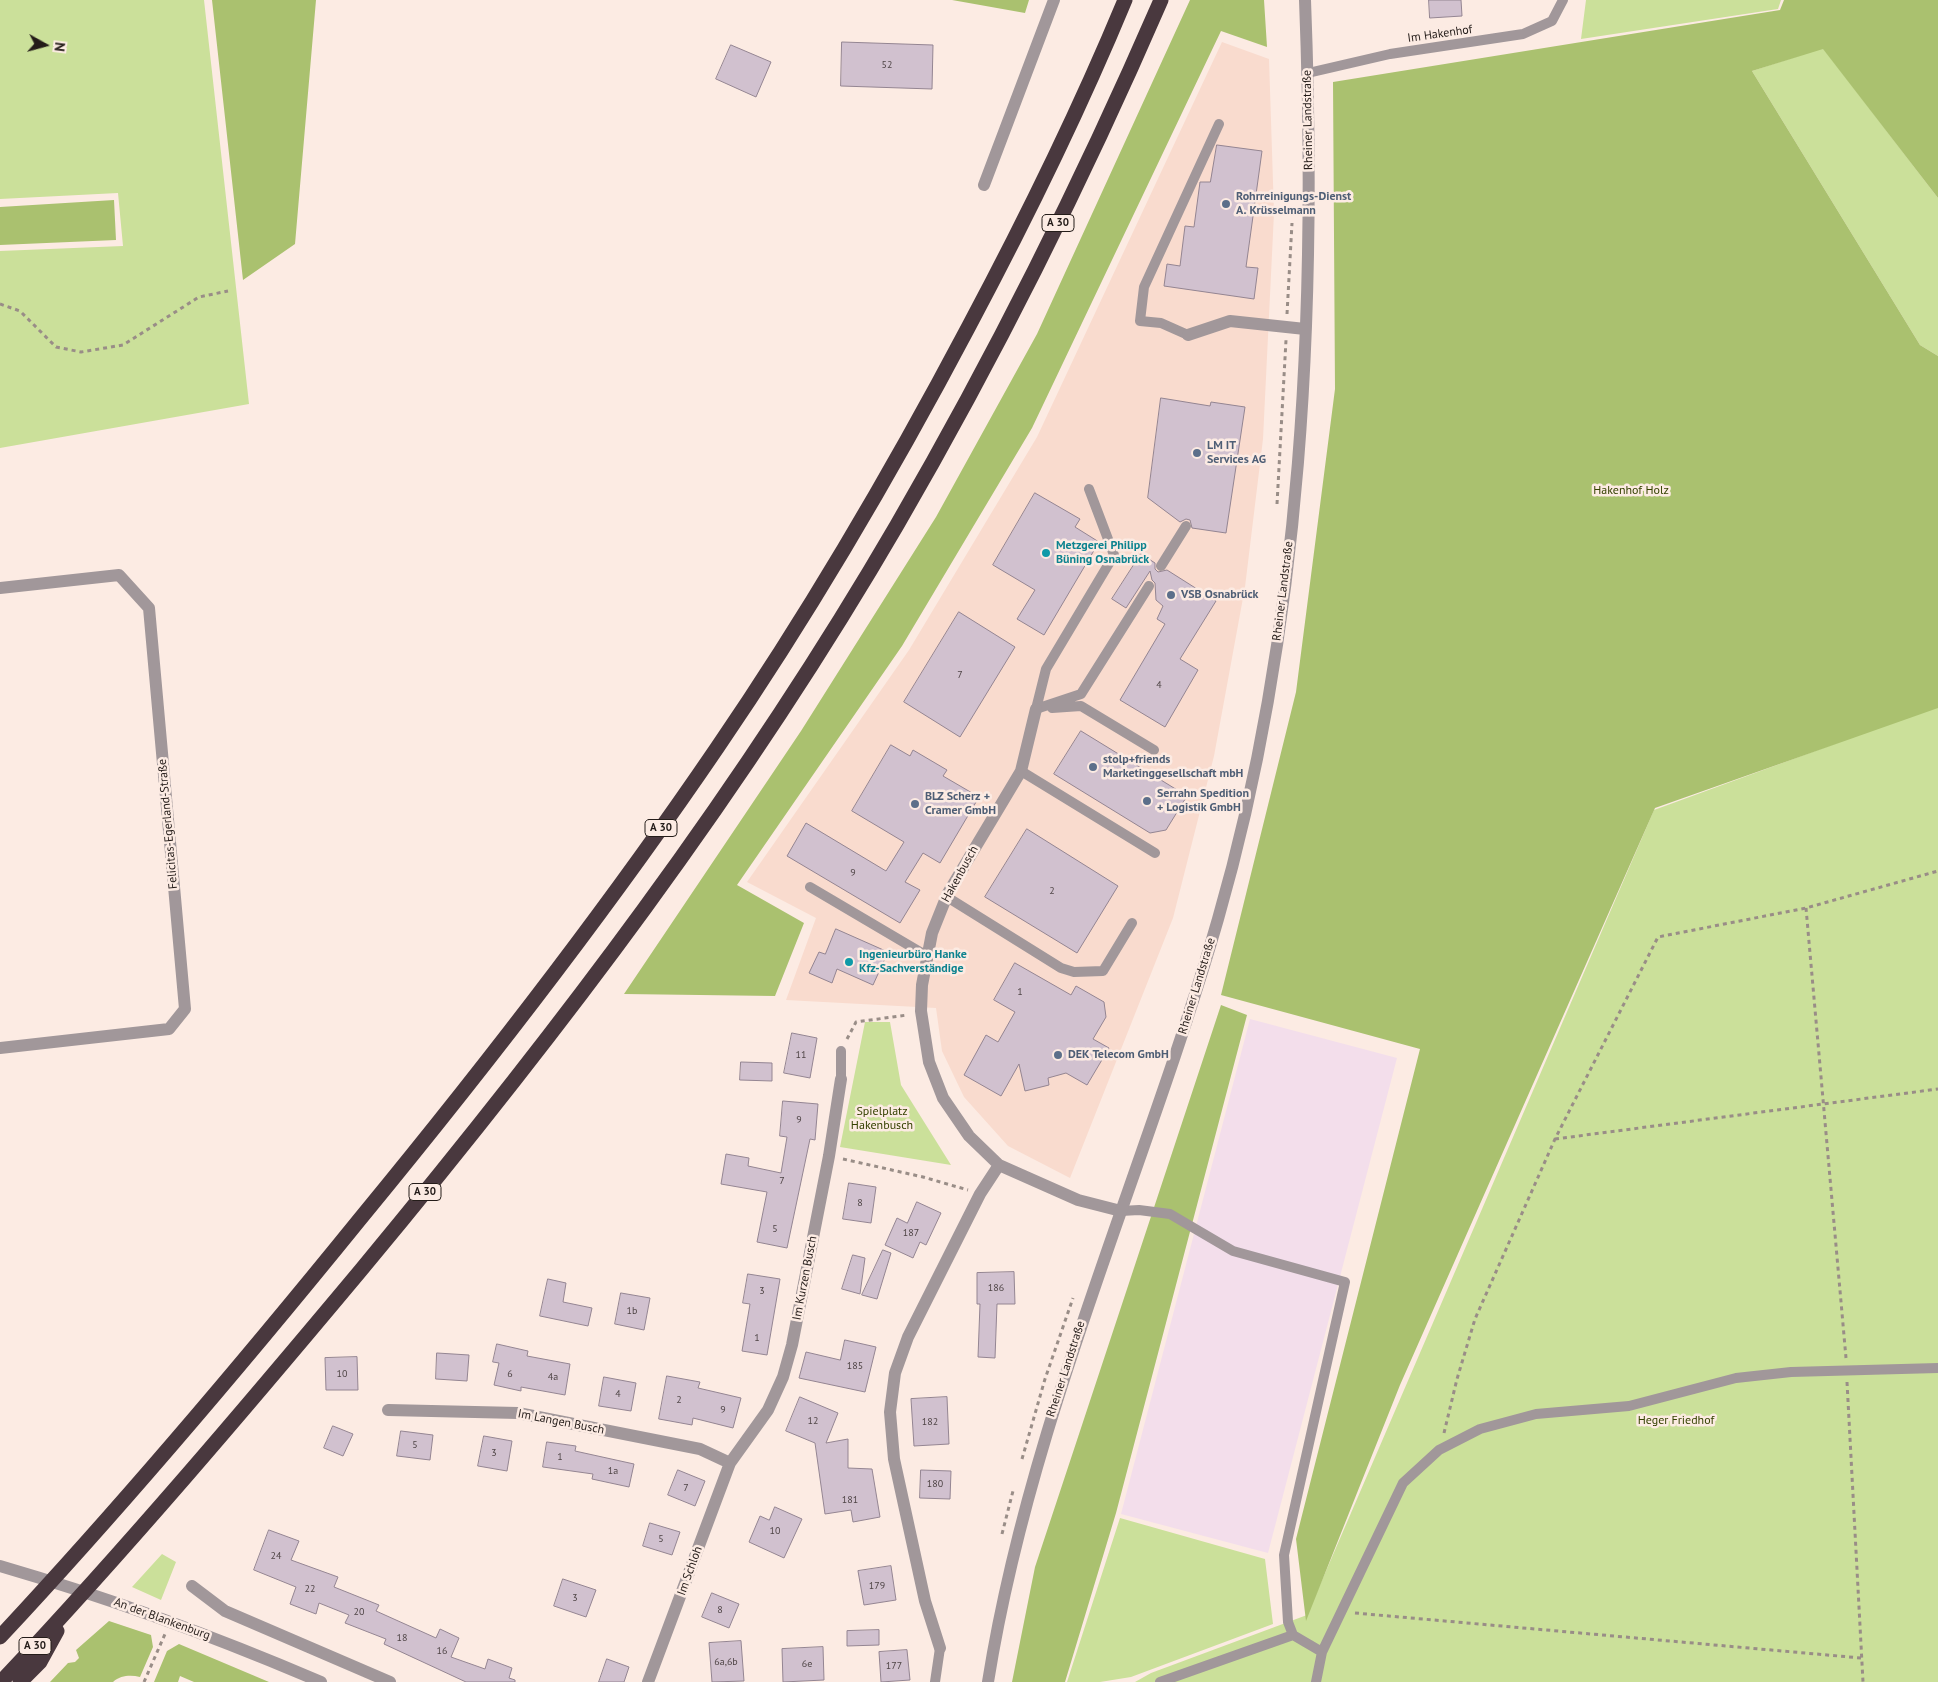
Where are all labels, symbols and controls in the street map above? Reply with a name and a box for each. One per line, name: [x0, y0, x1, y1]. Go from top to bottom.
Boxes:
north arrow: [20, 20, 70, 70]
street label: Im Hakenhof: [1407, 22, 1473, 46]
text: N: [50, 41, 69, 52]
house number: 52: [882, 59, 892, 71]
street label: Rheiner Landstraße: [1300, 70, 1316, 170]
place label: Rohrreinigungs-Dienst A. Krüsselmann: [1236, 190, 1351, 218]
marker: Rohrreinigungs-Dienst A. Krüsselmann: [1220, 198, 1232, 210]
road number: A 30: [1042, 214, 1074, 232]
place label: LM IT Services AG: [1207, 439, 1266, 467]
marker: LM IT Services AG: [1191, 447, 1203, 459]
park label: Hakenhof Holz: [1593, 484, 1669, 498]
place label: Metzgerei Philipp Büning Osnabrück: [1056, 539, 1149, 567]
street label: Rheiner Landstraße: [1270, 540, 1296, 642]
marker: Metzgerei Philipp Büning Osnabrück: [1040, 547, 1052, 559]
place label: VSB Osnabrück: [1181, 588, 1258, 602]
marker: VSB Osnabrück: [1165, 589, 1177, 601]
house number: 7: [957, 669, 963, 681]
house number: 4: [1156, 679, 1162, 691]
place label: stolp+friends Marketinggesellschaft mbH: [1103, 753, 1243, 781]
street label: Felicitas-Egerland-Straße: [155, 758, 181, 890]
marker: stolp+friends Marketinggesellschaft mbH: [1087, 761, 1099, 773]
place label: Serrahn Spedition + Logistik GmbH: [1157, 787, 1249, 815]
place label: BLZ Scherz + Cramer GmbH: [925, 790, 996, 818]
marker: Serrahn Spedition + Logistik GmbH: [1141, 795, 1153, 807]
marker: BLZ Scherz + Cramer GmbH: [909, 798, 921, 810]
road number: A 30: [645, 820, 677, 836]
street label: Hakenbusch: [939, 843, 981, 905]
house number: 9: [850, 867, 856, 879]
house number: 2: [1049, 885, 1055, 897]
street label: Rheiner Landstraße: [1175, 936, 1219, 1036]
place label: Ingenieurbüro Hanke Kfz-Sachverständige: [859, 948, 967, 976]
marker: Ingenieurbüro Hanke Kfz-Sachverständige: [843, 956, 855, 968]
house number: 1: [1017, 986, 1023, 998]
place label: DEK Telecom GmbH: [1068, 1048, 1169, 1062]
house number: 11: [796, 1049, 806, 1061]
marker: DEK Telecom GmbH: [1052, 1049, 1064, 1061]
park label: Spielplatz Hakenbusch: [851, 1105, 913, 1133]
house number: 9: [796, 1114, 802, 1126]
house number: 7: [779, 1175, 785, 1187]
road number: A 30: [409, 1184, 441, 1200]
house number: 8: [857, 1197, 863, 1209]
house number: 5: [772, 1223, 778, 1235]
house number: 187: [903, 1227, 919, 1239]
street label: Im Kurzen Busch: [790, 1235, 820, 1321]
house number: 186: [988, 1282, 1004, 1294]
house number: 3: [759, 1285, 765, 1297]
house number: 1b: [627, 1305, 637, 1317]
street label: Rheiner Landstraße: [1044, 1319, 1088, 1419]
house number: 1: [754, 1332, 760, 1344]
house number: 185: [847, 1360, 863, 1372]
house number: 10: [337, 1368, 347, 1380]
house number: 6: [507, 1368, 513, 1380]
house number: 4a: [548, 1371, 558, 1383]
house number: 4: [615, 1388, 621, 1400]
house number: 2: [676, 1394, 682, 1406]
house number: 9: [720, 1404, 726, 1416]
street label: Im Langen Busch: [517, 1407, 605, 1437]
park label: Heger Friedhof: [1638, 1414, 1714, 1428]
house number: 12: [808, 1415, 818, 1427]
house number: 182: [922, 1416, 938, 1428]
house number: 5: [412, 1439, 418, 1451]
house number: 3: [491, 1447, 497, 1459]
house number: 1: [557, 1451, 563, 1463]
house number: 1a: [608, 1465, 618, 1477]
house number: 180: [927, 1478, 943, 1490]
house number: 7: [683, 1482, 689, 1494]
house number: 181: [842, 1494, 858, 1506]
house number: 10: [770, 1525, 780, 1537]
house number: 5: [658, 1533, 664, 1545]
street label: Im Schloh: [674, 1544, 706, 1598]
house number: 24: [271, 1550, 281, 1562]
house number: 179: [869, 1580, 885, 1592]
house number: 22: [305, 1583, 315, 1595]
house number: 3: [572, 1592, 578, 1604]
street label: An der Blankenburg: [112, 1595, 212, 1643]
house number: 8: [717, 1604, 723, 1616]
house number: 20: [354, 1606, 364, 1618]
house number: 18: [397, 1632, 407, 1644]
road number: A 30: [19, 1638, 51, 1654]
house number: 16: [437, 1645, 447, 1657]
house number: 6a,6b: [714, 1656, 738, 1668]
house number: 6e: [802, 1658, 812, 1670]
house number: 177: [886, 1660, 902, 1672]

